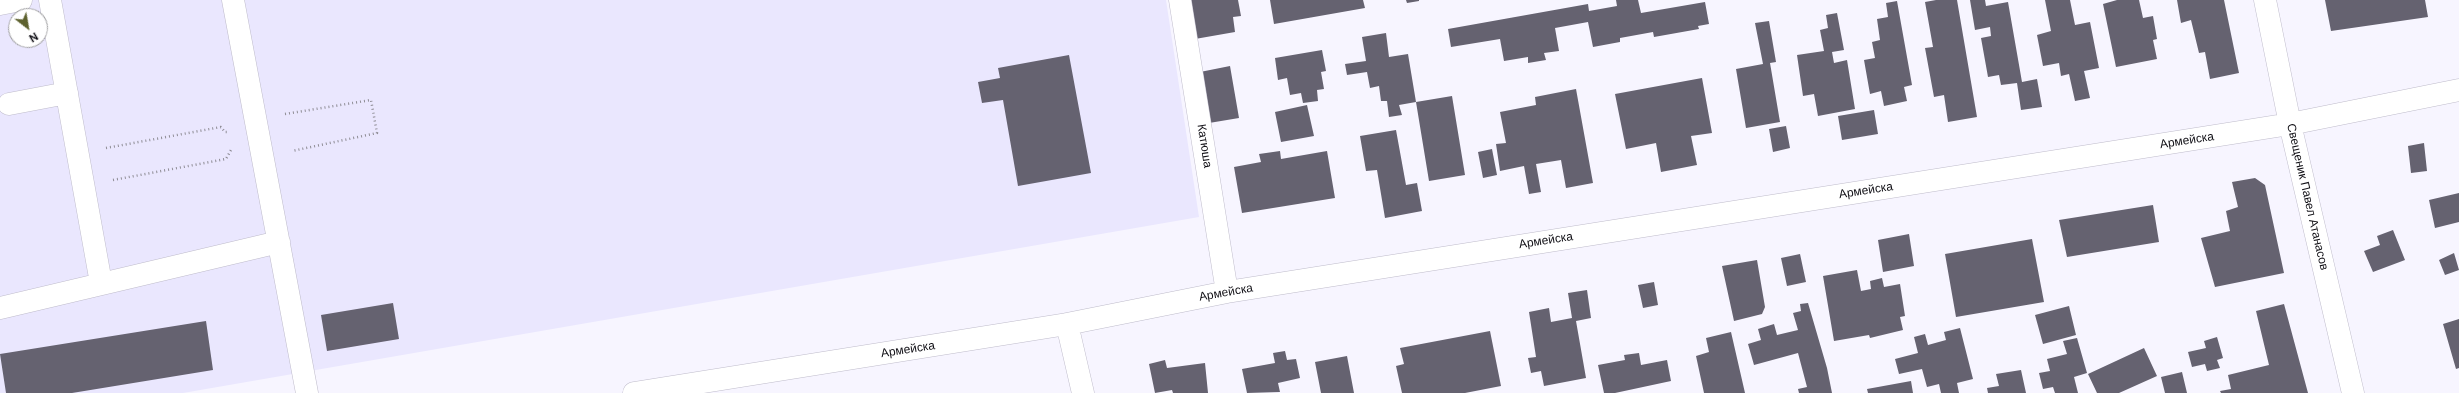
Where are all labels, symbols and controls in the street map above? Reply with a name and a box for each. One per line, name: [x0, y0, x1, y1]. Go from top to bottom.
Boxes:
north arrow: [8, 8, 48, 48]
text: N: [27, 29, 41, 45]
street label: Свещеник Павел Атанасов: [2283, 122, 2331, 272]
street label: Катюша: [1193, 123, 1215, 169]
street label: Армейска: [2159, 130, 2215, 152]
street label: Армейска: [1838, 180, 1894, 202]
street label: Армейска: [1518, 230, 1574, 252]
street label: Армейска: [1198, 281, 1254, 305]
street label: Армейска: [880, 339, 936, 361]

